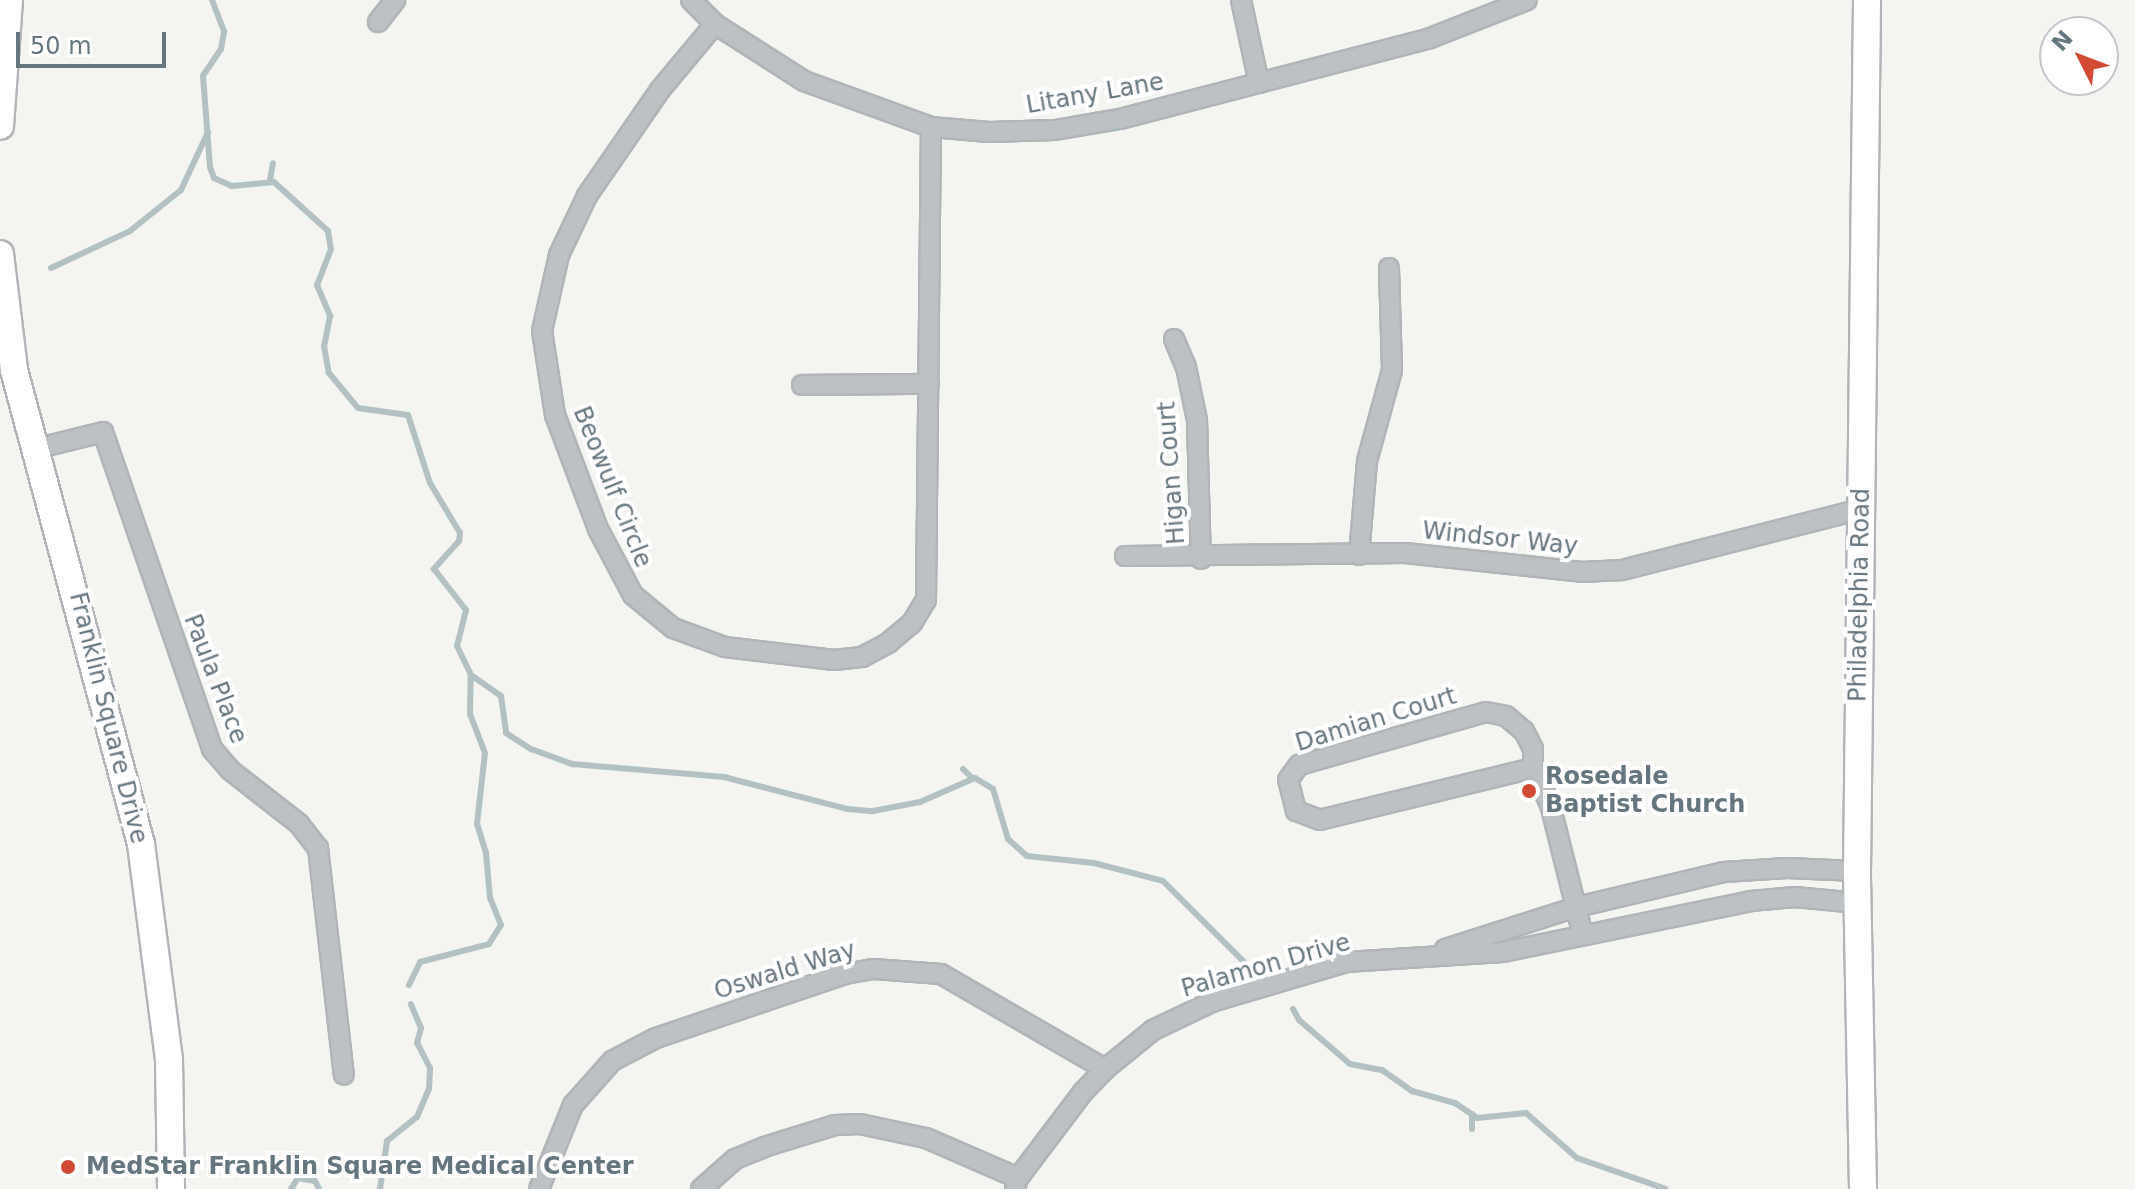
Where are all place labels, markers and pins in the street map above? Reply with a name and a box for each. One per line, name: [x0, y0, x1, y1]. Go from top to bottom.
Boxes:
place label: Rosedale Baptist Church: [1545, 763, 1745, 819]
marker: Rosedale Baptist Church: [1520, 782, 1538, 800]
place label: MedStar Franklin Square Medical Center: [86, 1153, 634, 1181]
marker: MedStar Franklin Square Medical Center: [57, 1156, 79, 1178]

